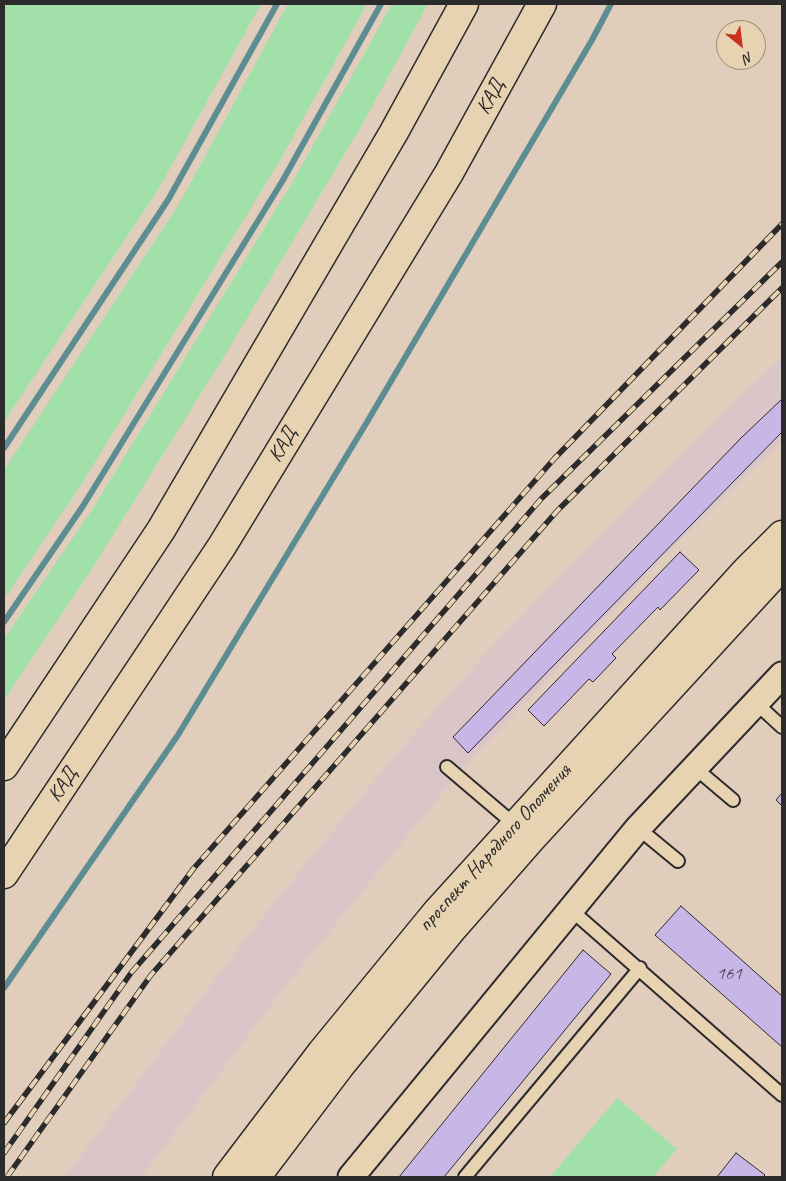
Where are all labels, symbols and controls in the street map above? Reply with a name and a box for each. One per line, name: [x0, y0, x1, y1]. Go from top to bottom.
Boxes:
north arrow: [716, 20, 766, 70]
text: N: [740, 48, 756, 67]
street label: КАД: [471, 75, 511, 119]
street label: КАД: [263, 423, 303, 467]
street label: проспект Народного Ополчения: [413, 759, 577, 937]
street label: КАД: [42, 763, 84, 807]
house number: 161: [716, 963, 742, 985]

